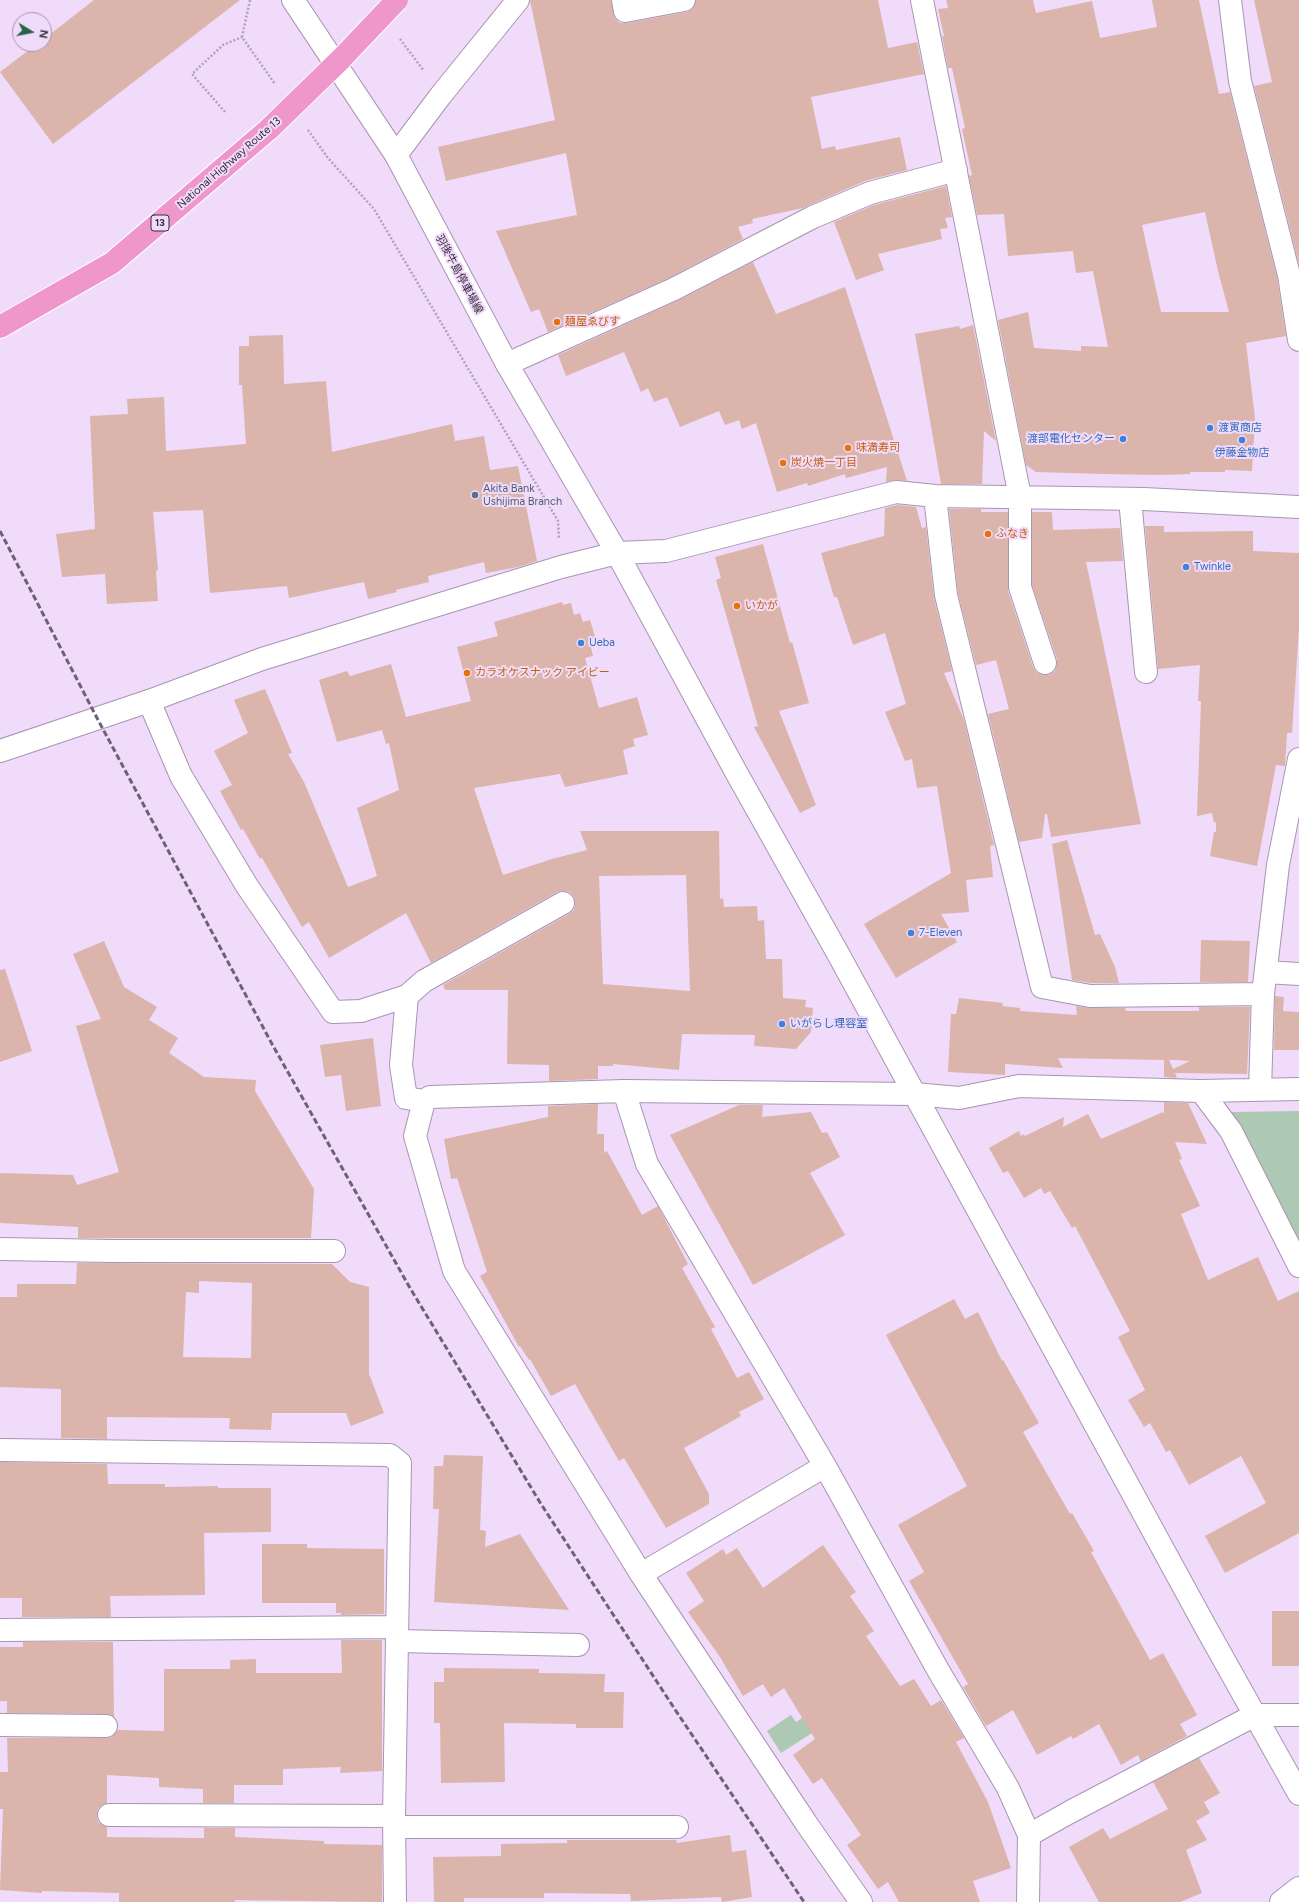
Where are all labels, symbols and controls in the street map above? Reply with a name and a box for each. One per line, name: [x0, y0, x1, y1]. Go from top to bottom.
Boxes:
north arrow: [12, 12, 52, 52]
text: N: [36, 29, 50, 39]
street label: National Highway Route 13: [175, 114, 283, 212]
road number: 13: [151, 215, 169, 231]
street label: 羽後牛島停車場線: [433, 232, 485, 316]
place label: 麺屋ゑびす: [565, 315, 620, 329]
marker: 麺屋ゑびす: [552, 317, 562, 327]
place label: 渡寅商店: [1218, 421, 1262, 435]
marker: 渡寅商店: [1205, 423, 1215, 433]
place label: 渡部電化センター: [1027, 432, 1115, 446]
marker: 渡部電化センター: [1118, 434, 1128, 444]
marker: 伊藤金物店: [1237, 435, 1247, 445]
place label: 味満寿司: [856, 441, 900, 455]
marker: 味満寿司: [843, 443, 853, 453]
place label: 伊藤金物店: [1215, 446, 1269, 460]
place label: 炭火焼一丁目: [791, 456, 857, 470]
marker: 炭火焼一丁目: [778, 458, 788, 468]
place label: Akita Bank Ushijima Branch: [483, 482, 562, 508]
marker: Akita Bank Ushijima Branch: [470, 490, 480, 500]
place label: ふなき: [996, 527, 1029, 541]
marker: ふなき: [983, 529, 993, 539]
place label: Twinkle: [1194, 560, 1231, 574]
marker: Twinkle: [1181, 562, 1191, 572]
place label: いかが: [745, 599, 778, 613]
marker: いかが: [732, 601, 742, 611]
place label: Ueba: [589, 636, 615, 650]
marker: Ueba: [576, 638, 586, 648]
place label: カラオケスナック アイビー: [475, 666, 610, 680]
marker: カラオケスナック アイビー: [462, 668, 472, 678]
place label: 7-Eleven: [919, 926, 962, 940]
marker: 7-Eleven: [906, 928, 916, 938]
place label: いがらし理容室: [790, 1017, 867, 1031]
marker: いがらし理容室: [777, 1019, 787, 1029]

